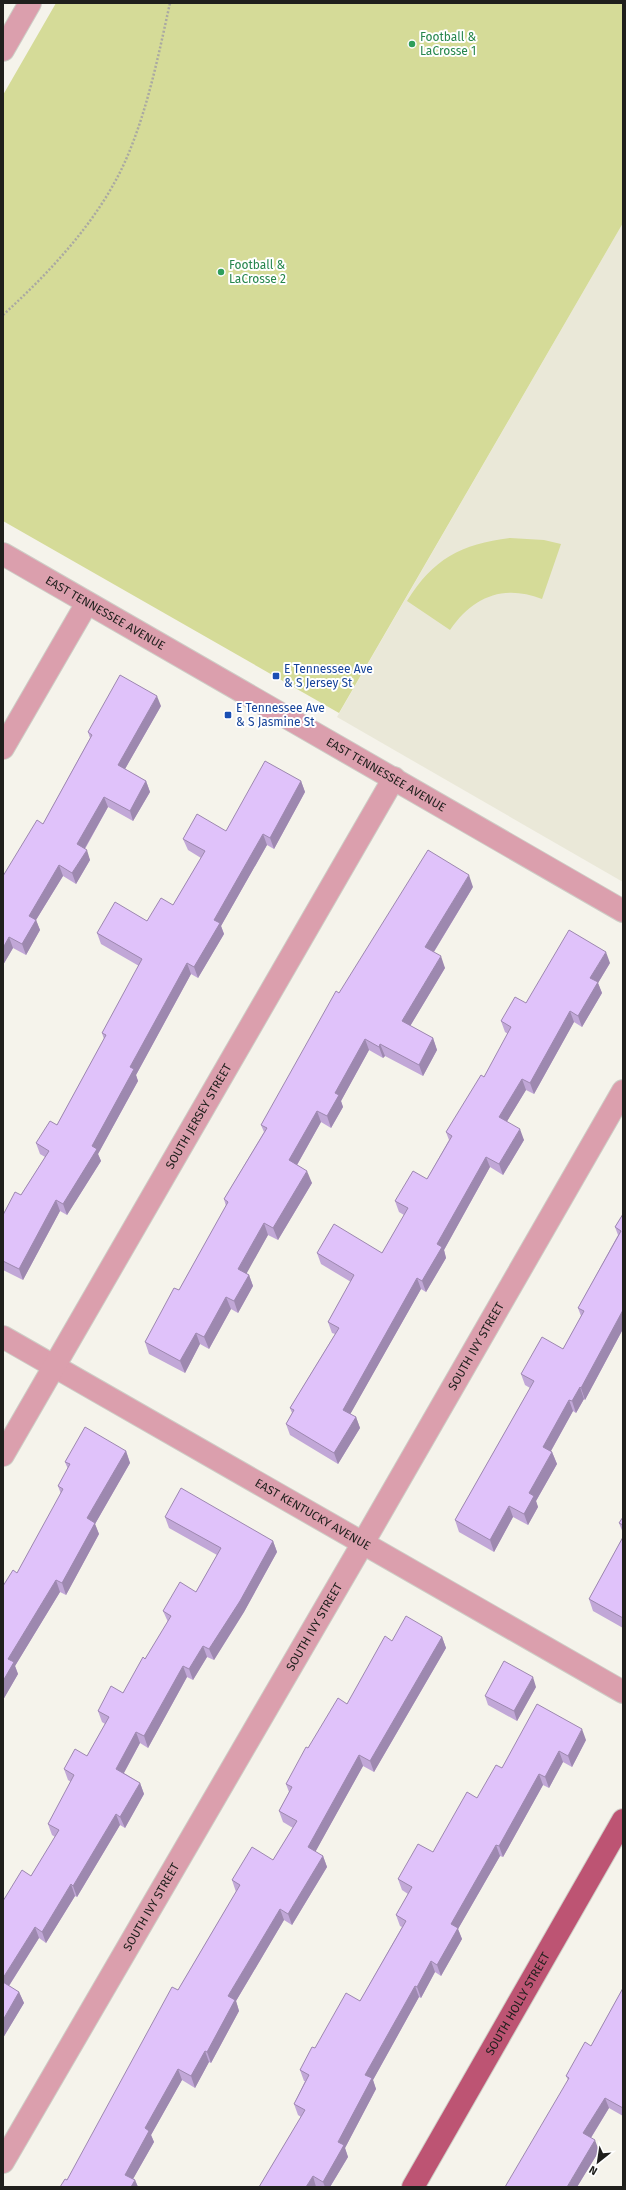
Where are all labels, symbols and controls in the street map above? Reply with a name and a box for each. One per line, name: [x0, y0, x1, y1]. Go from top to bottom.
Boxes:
place label: Football & LaCrosse 1: [420, 30, 476, 58]
marker: Football & LaCrosse 1: [407, 39, 417, 49]
place label: Football & LaCrosse 2: [229, 258, 286, 286]
marker: Football & LaCrosse 2: [216, 267, 226, 277]
street label: EAST TENNESSEE AVENUE: [43, 573, 168, 653]
place label: E Tennessee Ave & S Jersey St: [284, 662, 373, 690]
marker: E Tennessee Ave & S Jersey St: [271, 671, 281, 681]
place label: E Tennessee Ave & S Jasmine St: [236, 701, 325, 729]
marker: E Tennessee Ave & S Jasmine St: [223, 710, 233, 720]
street label: EAST TENNESSEE AVENUE: [324, 735, 448, 814]
street label: SOUTH JERSEY STREET: [163, 1061, 235, 1172]
street label: SOUTH IVY STREET: [445, 1299, 507, 1393]
street label: EAST KENTUCKY AVENUE: [253, 1476, 373, 1553]
street label: SOUTH IVY STREET: [283, 1580, 346, 1673]
street label: SOUTH IVY STREET: [120, 1860, 183, 1953]
street label: SOUTH HOLLY STREET: [483, 1949, 553, 2058]
north arrow: [578, 2142, 618, 2182]
text: N: [587, 2163, 600, 2178]

